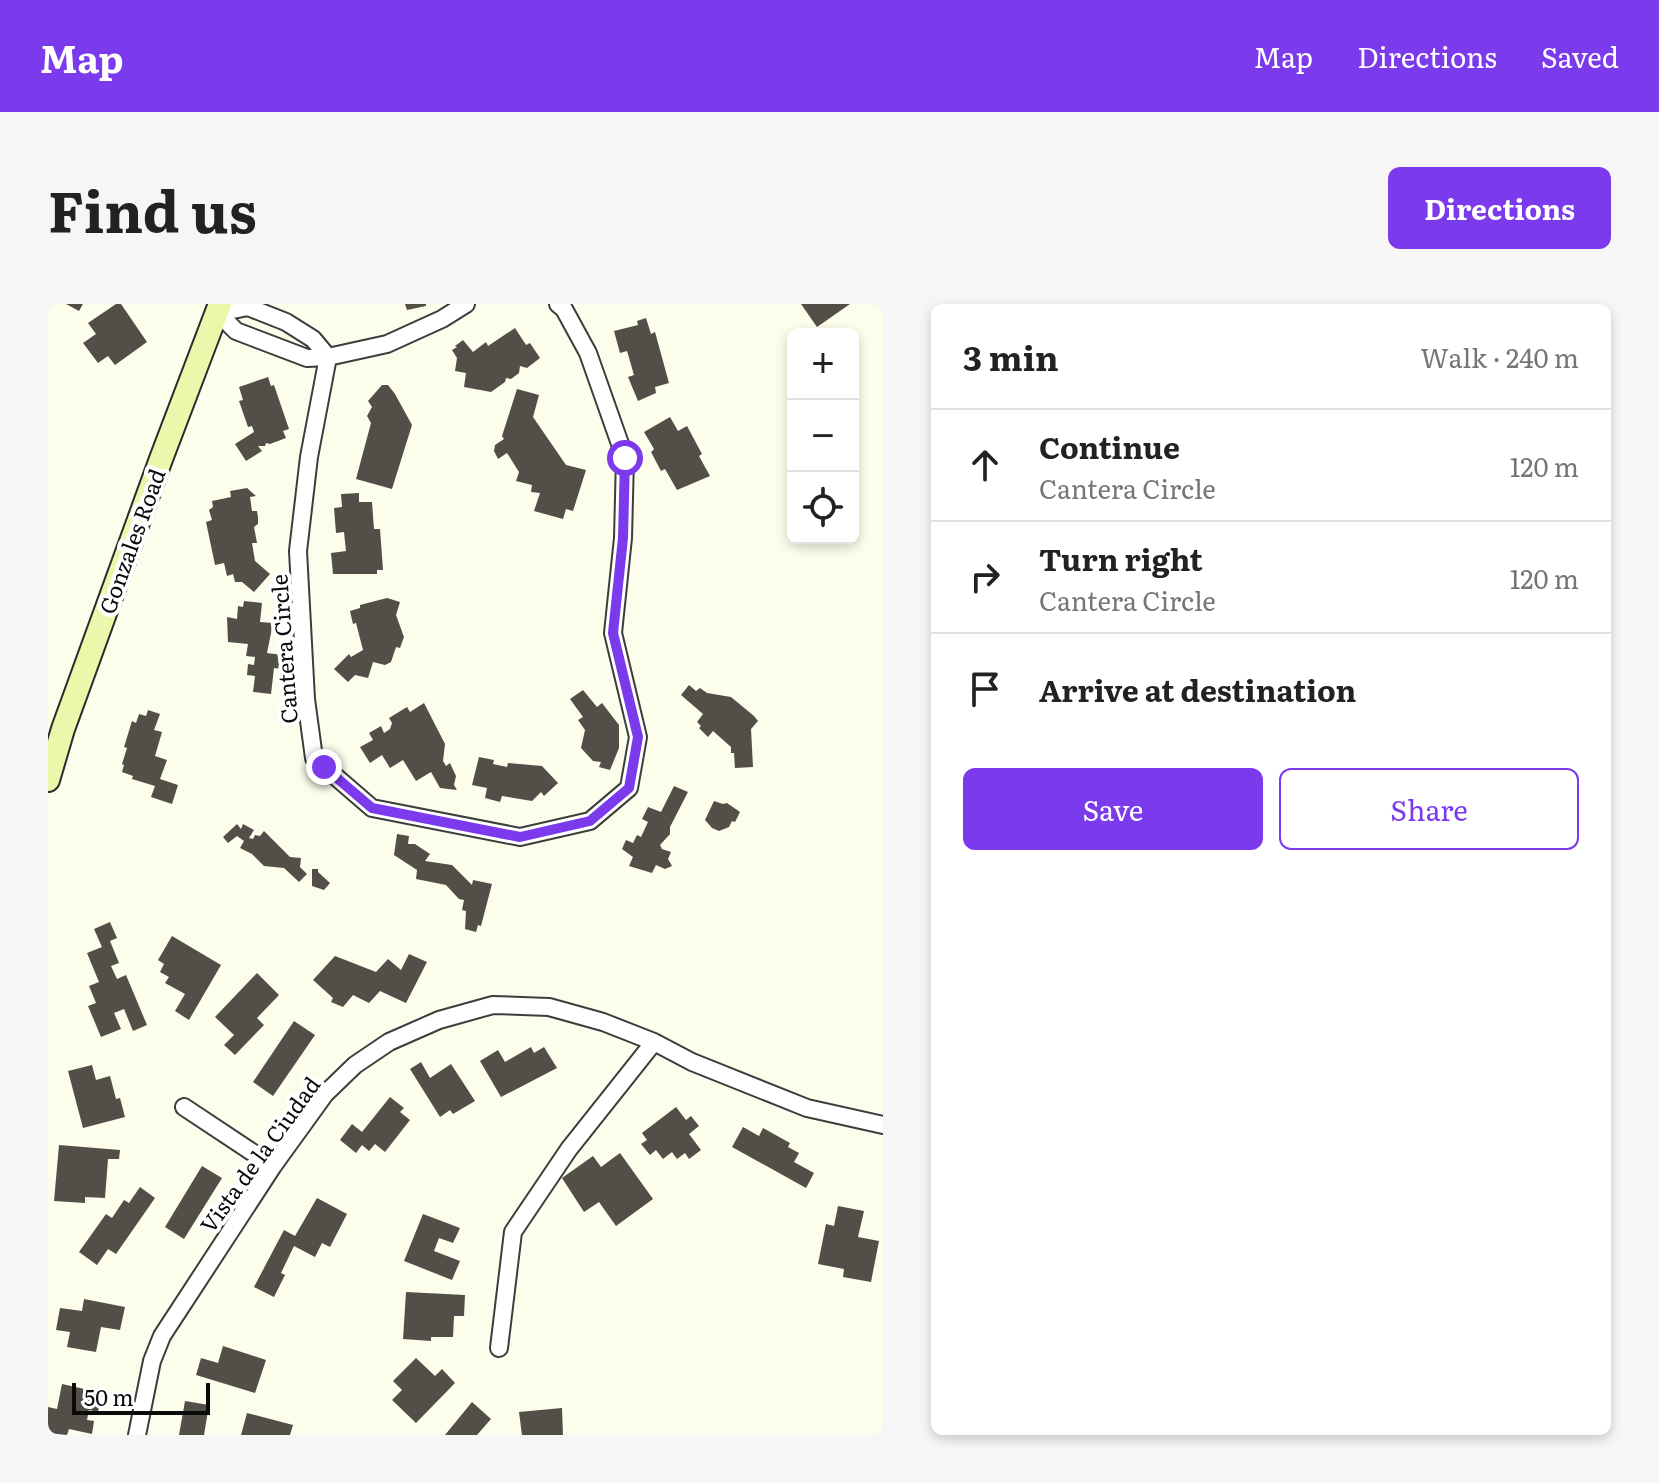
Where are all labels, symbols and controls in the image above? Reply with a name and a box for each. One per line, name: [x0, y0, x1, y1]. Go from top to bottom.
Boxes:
text: Map: [40, 28, 124, 85]
text: Map: [1254, 35, 1313, 77]
text: Directions: [1357, 35, 1497, 77]
text: Saved: [1541, 35, 1619, 77]
text: Find us: [48, 167, 257, 250]
button: Directions: [1388, 167, 1611, 249]
map controls: [787, 328, 859, 544]
button: +: [787, 328, 859, 400]
text: 3 min: [963, 331, 1059, 381]
text: Walk · 240 m: [1420, 337, 1579, 376]
button: −: [787, 400, 859, 472]
text: Continue: [1039, 424, 1180, 468]
route start: [607, 440, 643, 476]
icon: ahead: [963, 443, 1007, 487]
text: 120 m: [1510, 446, 1579, 485]
street label: Gonzales Road: [89, 464, 173, 618]
text: Cantera Circle: [1039, 468, 1216, 507]
button: locate: [787, 472, 859, 544]
text: Turn right: [1039, 536, 1203, 580]
icon: right: [963, 555, 1007, 599]
text: 120 m: [1510, 558, 1579, 597]
street label: Cantera Circle: [261, 573, 305, 725]
text: Cantera Circle: [1039, 580, 1216, 619]
icon: arrive: [963, 667, 1007, 711]
text: Arrive at destination: [1039, 667, 1356, 711]
route end: [306, 749, 342, 785]
button: Save: [963, 768, 1263, 850]
button: Share: [1279, 768, 1579, 850]
street label: Vista de la Ciudad: [191, 1069, 327, 1239]
scale bar: [72, 1379, 210, 1415]
text: 50 m: [84, 1380, 134, 1413]

